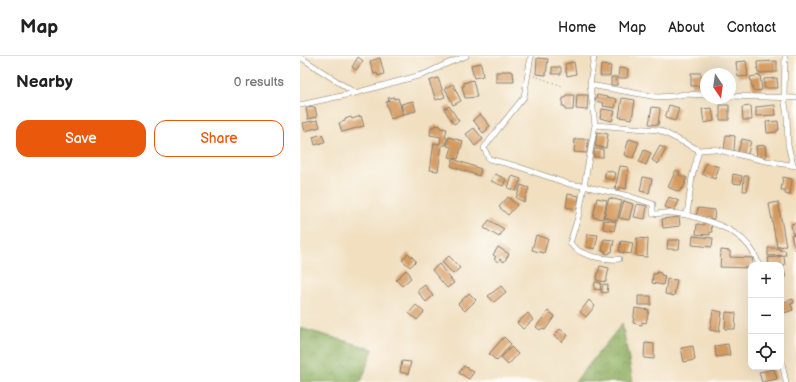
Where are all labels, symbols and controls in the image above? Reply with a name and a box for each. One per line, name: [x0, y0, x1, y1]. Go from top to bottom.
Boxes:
text: Map: [20, 16, 58, 39]
text: Home: [558, 19, 596, 36]
text: Map: [618, 19, 646, 36]
text: About: [668, 19, 705, 36]
text: Contact: [727, 19, 776, 36]
north arrow: [700, 68, 736, 104]
text: Nearby: [16, 72, 73, 92]
text: 0 results: [234, 74, 284, 90]
button: Save: [16, 120, 146, 157]
button: Share: [154, 120, 284, 157]
map controls: [748, 262, 784, 370]
button: +: [748, 262, 784, 298]
button: −: [748, 298, 784, 334]
button: locate: [748, 334, 784, 370]

